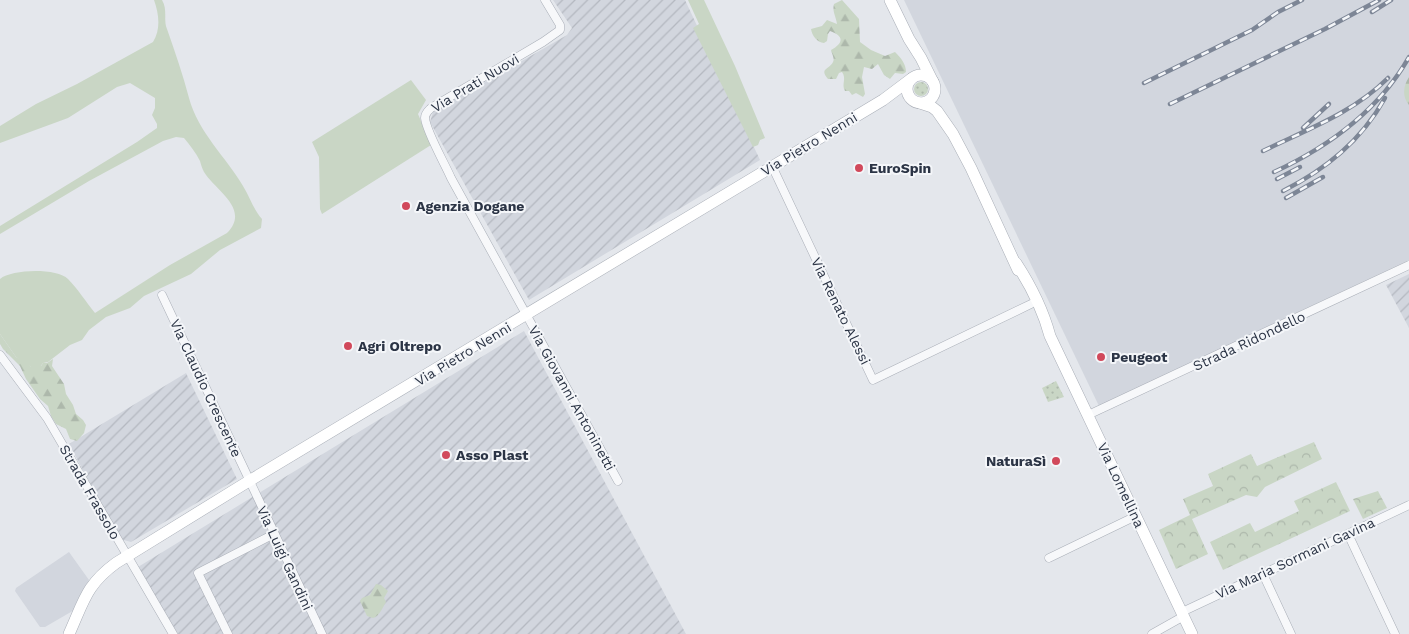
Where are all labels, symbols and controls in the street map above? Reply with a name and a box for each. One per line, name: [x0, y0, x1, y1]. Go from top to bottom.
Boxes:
street label: Via Prati Nuovi: [428, 51, 522, 115]
street label: Via Pietro Nenni: [758, 109, 860, 179]
place label: EuroSpin: [869, 160, 931, 176]
marker: EuroSpin: [853, 162, 865, 174]
place label: Agenzia Dogane: [416, 198, 524, 214]
marker: Agenzia Dogane: [400, 200, 412, 212]
street label: Via Renato Alessi: [808, 255, 874, 367]
street label: Strada Ridondello: [1190, 308, 1308, 374]
street label: Via Claudio Crescente: [167, 317, 245, 459]
street label: Via Pietro Nenni: [412, 319, 514, 389]
street label: Via Giovanni Antoninetti: [525, 323, 619, 473]
place label: Agri Oltrepo: [358, 338, 441, 354]
marker: Agri Oltrepo: [342, 340, 354, 352]
place label: Peugeot: [1111, 349, 1167, 365]
marker: Peugeot: [1095, 351, 1107, 363]
street label: Via Lomellina: [1094, 440, 1148, 530]
street label: Strada Frassolo: [56, 442, 124, 542]
place label: Asso Plast: [456, 447, 528, 463]
marker: Asso Plast: [440, 449, 452, 461]
place label: NaturaSì: [986, 453, 1046, 469]
marker: NaturaSì: [1050, 455, 1062, 467]
street label: Via Luigi Gandini: [254, 503, 316, 613]
street label: Via Maria Sormani Gavina: [1213, 514, 1377, 602]

